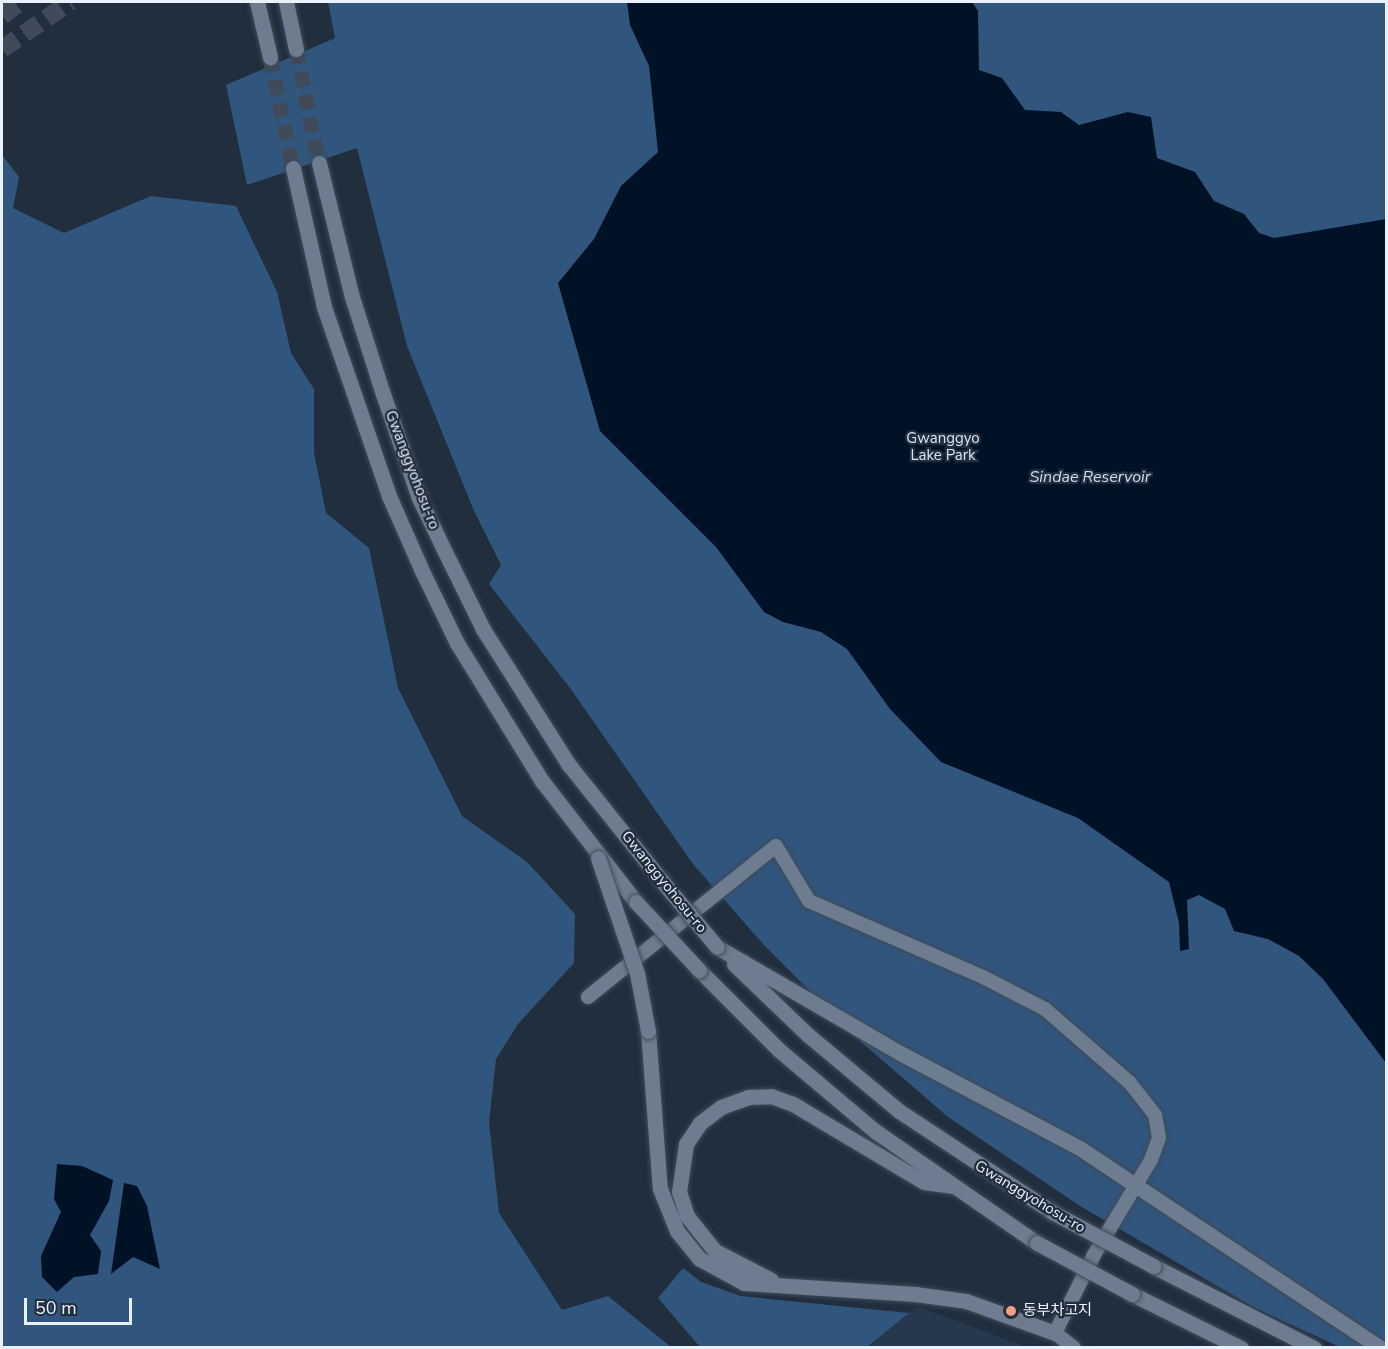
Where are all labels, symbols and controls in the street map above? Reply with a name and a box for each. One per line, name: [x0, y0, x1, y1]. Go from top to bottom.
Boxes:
street label: Gwanggyohosu-ro: [381, 408, 443, 532]
park label: Gwanggyo Lake Park: [906, 429, 980, 464]
water label: Sindae Reservoir: [1030, 467, 1150, 487]
street label: Gwanggyohosu-ro: [617, 827, 711, 937]
street label: Gwanggyohosu-ro: [971, 1157, 1089, 1237]
scale bar: [27, 1286, 135, 1324]
text: 50 m: [35, 1296, 77, 1320]
place label: 동부차고지: [1023, 1302, 1092, 1320]
marker: 동부차고지: [1004, 1304, 1018, 1318]

